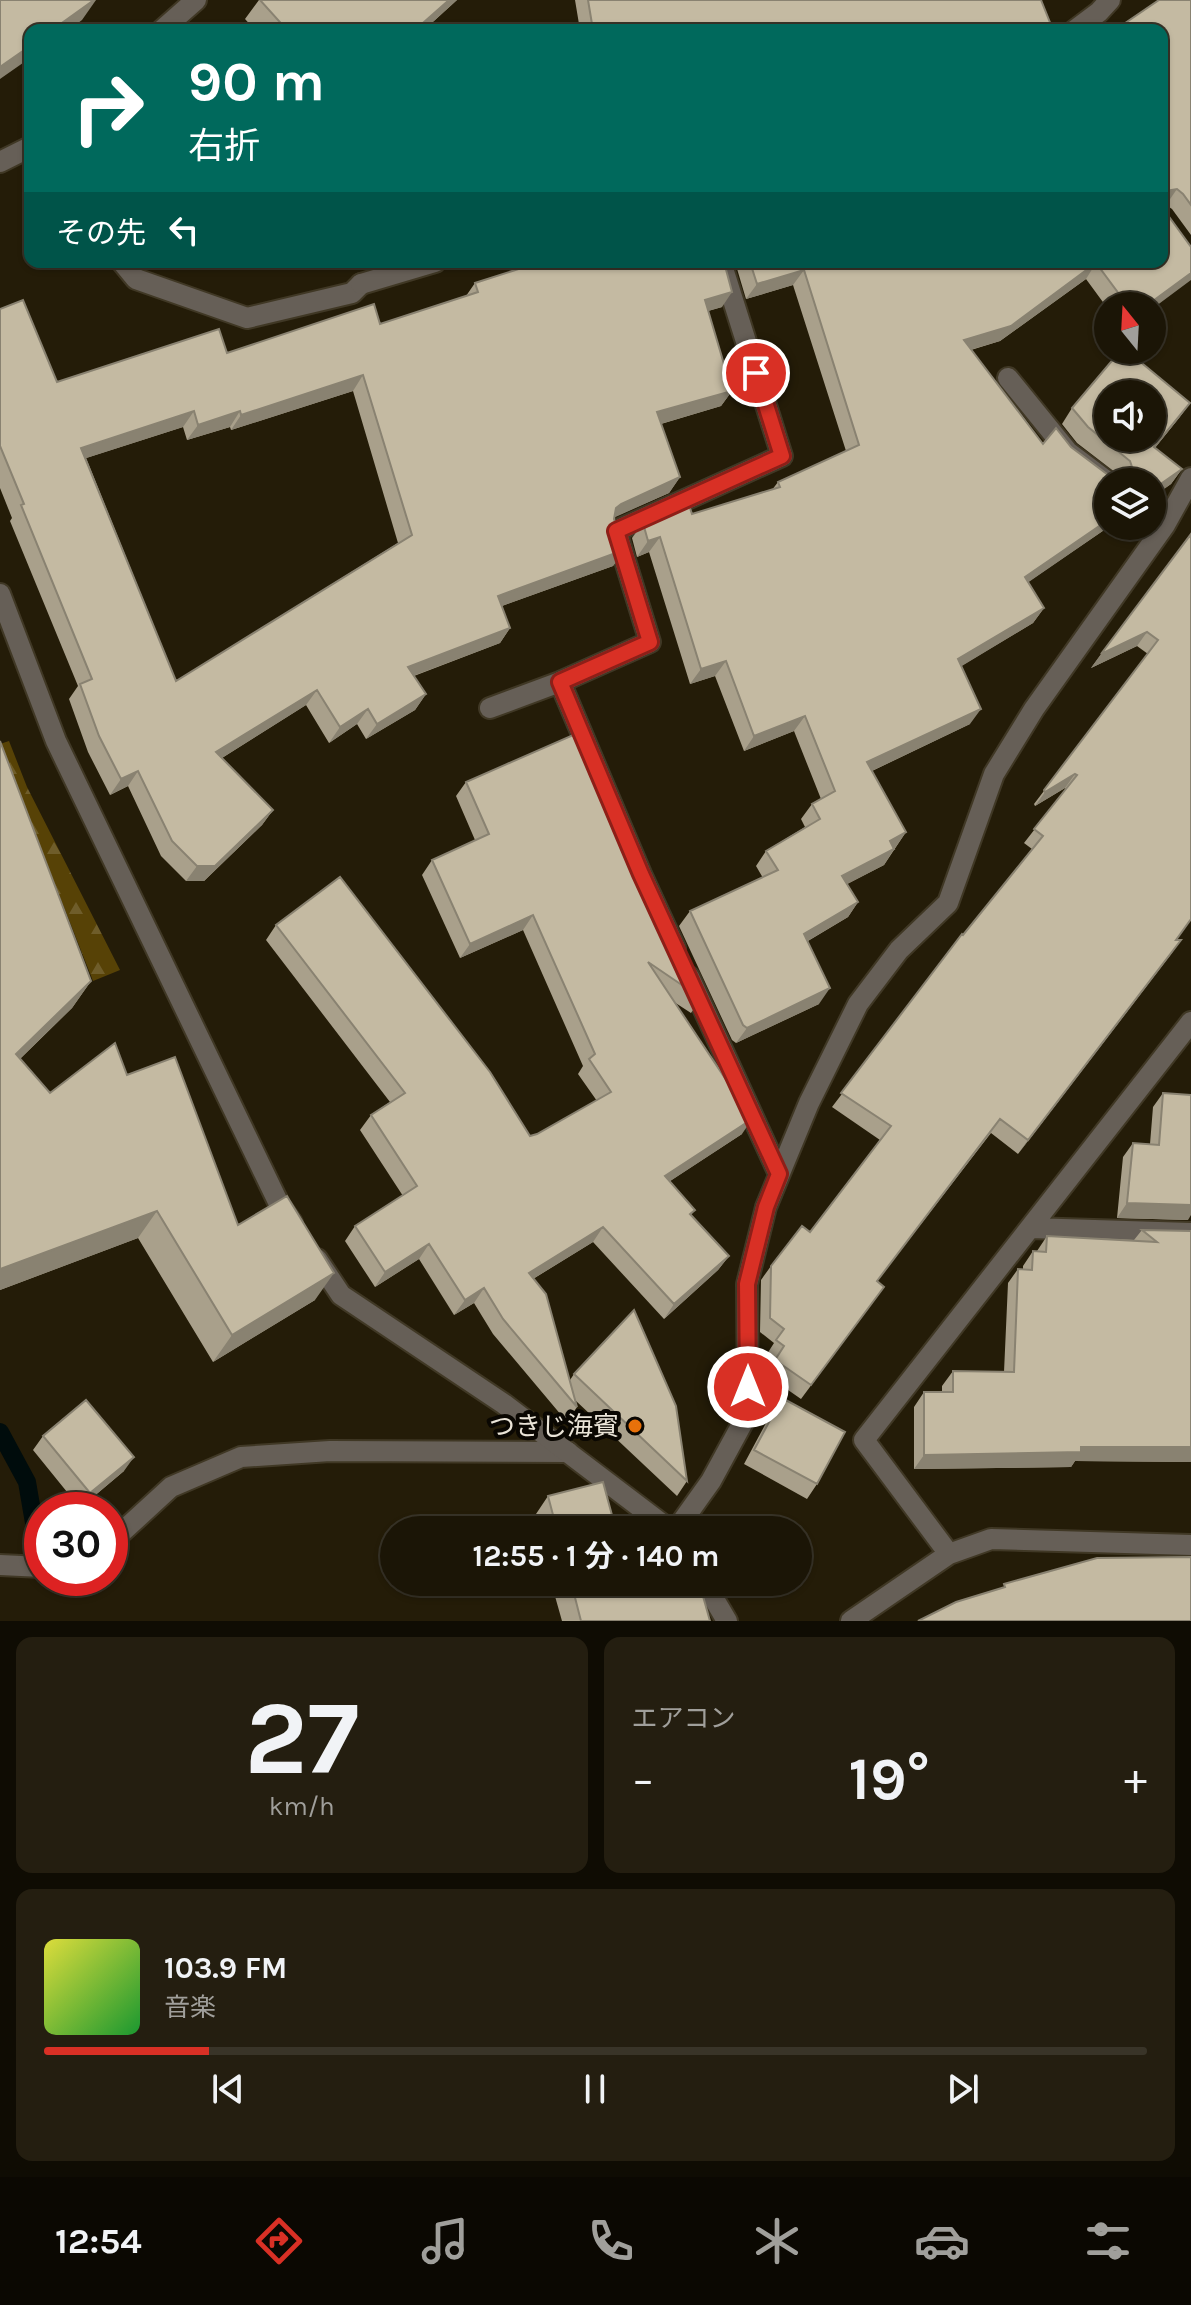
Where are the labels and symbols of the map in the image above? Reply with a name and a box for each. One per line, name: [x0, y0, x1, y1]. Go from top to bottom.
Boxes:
north arrow: [1094, 292, 1166, 364]
pin: [722, 339, 790, 407]
position arrow: [706, 1345, 790, 1429]
place label: つきじ海賓: [489, 1411, 619, 1442]
marker: つきじ海賓: [626, 1417, 644, 1435]
speed limit sign: 30: [24, 1492, 128, 1596]

